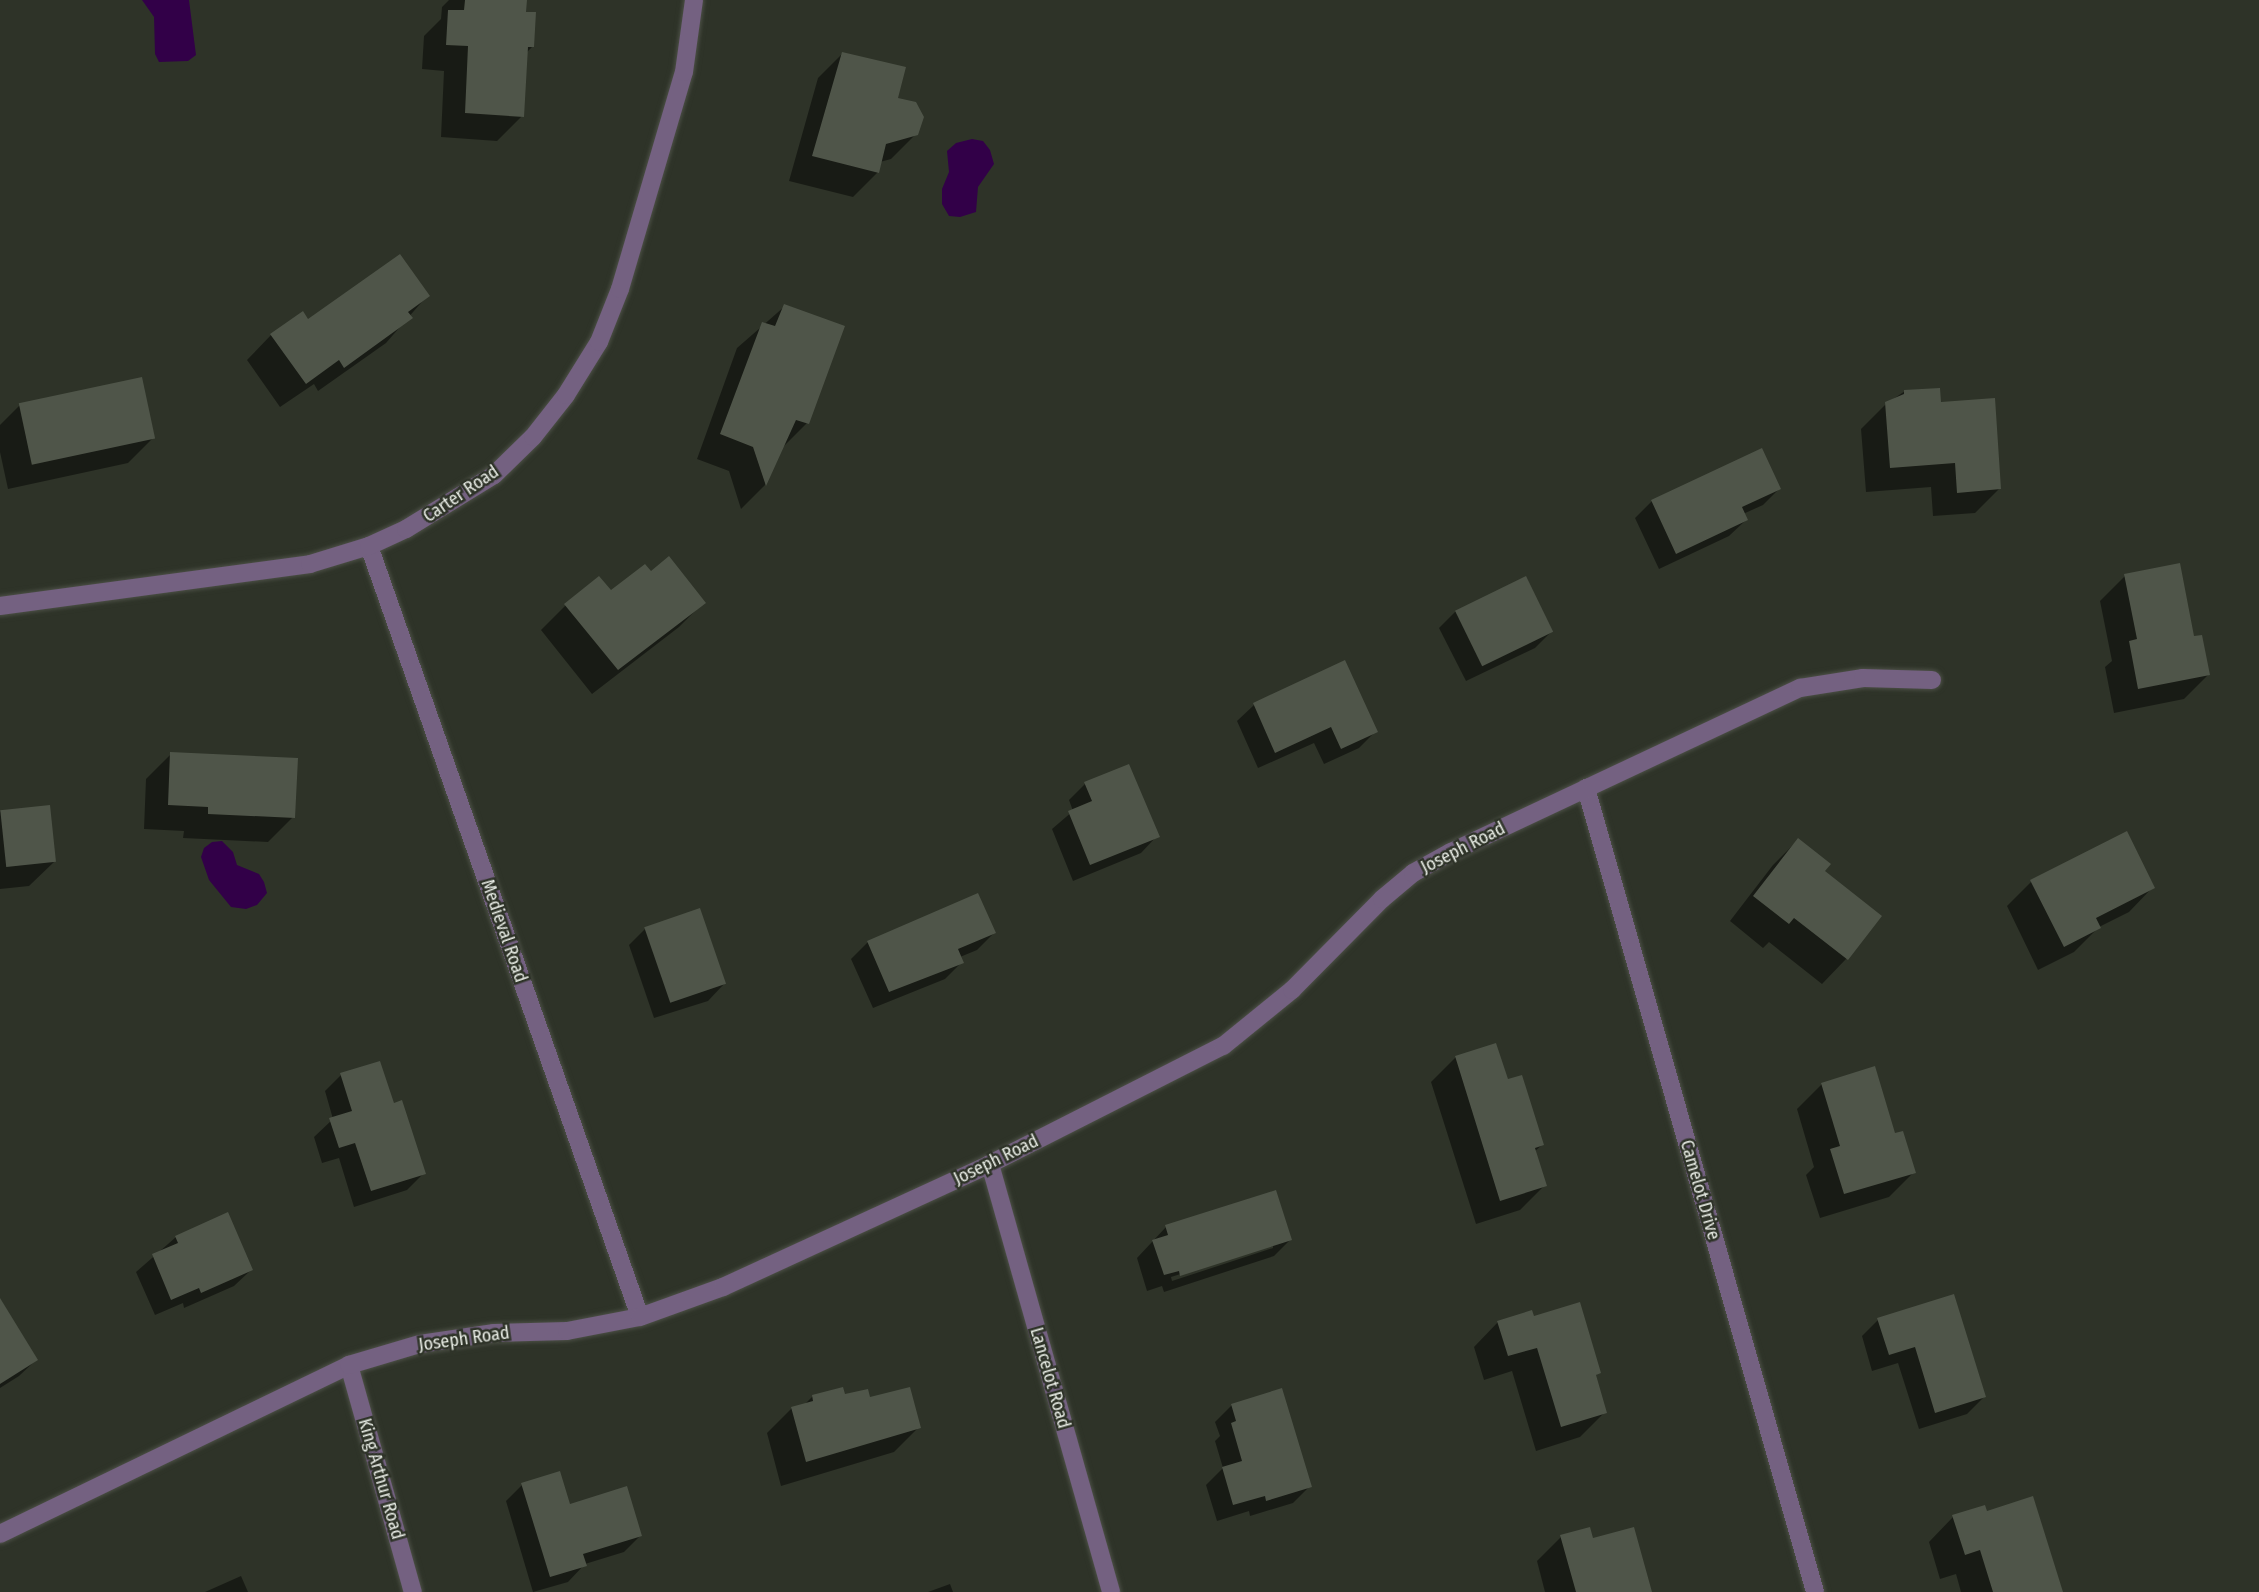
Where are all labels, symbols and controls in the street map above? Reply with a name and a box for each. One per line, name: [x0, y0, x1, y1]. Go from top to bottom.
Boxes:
street label: Carter Road: [419, 461, 503, 527]
street label: Joseph Road: [1417, 818, 1509, 878]
street label: Medieval Road: [476, 877, 532, 985]
street label: Joseph Road: [950, 1130, 1042, 1190]
street label: Camelot Drive: [1675, 1138, 1725, 1242]
street label: Joseph Road: [417, 1322, 511, 1356]
street label: Lancelot Road: [1025, 1325, 1075, 1431]
street label: King Arthur Road: [353, 1416, 409, 1542]

